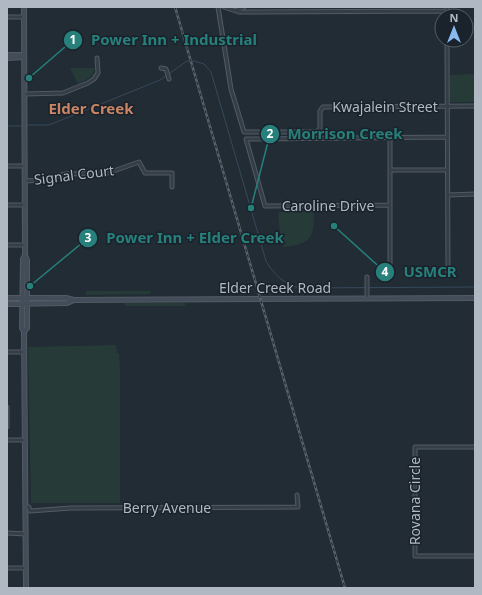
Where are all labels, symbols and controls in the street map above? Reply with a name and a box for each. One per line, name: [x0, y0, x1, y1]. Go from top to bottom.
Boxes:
north arrow: [434, 8, 474, 48]
text: N: [450, 10, 458, 25]
callout: Power Inn + Industrial: [63, 26, 265, 53]
text: Power Inn + Industrial: [91, 29, 257, 49]
text: 1: [70, 31, 76, 48]
street label: Kwajalein Street: [332, 97, 438, 116]
district label: Elder Creek: [48, 98, 134, 118]
callout: Morrison Creek: [260, 120, 411, 147]
text: Morrison Creek: [287, 123, 403, 143]
text: 2: [267, 125, 274, 142]
street label: Signal Court: [33, 160, 115, 189]
street label: Caroline Drive: [282, 196, 374, 215]
callout: Power Inn + Elder Creek: [78, 225, 292, 252]
text: Power Inn + Elder Creek: [106, 227, 285, 247]
text: 3: [85, 229, 92, 246]
callout: USMCR: [375, 259, 464, 286]
text: USMCR: [403, 261, 457, 281]
text: 4: [382, 263, 389, 280]
street label: Elder Creek Road: [219, 278, 331, 297]
street label: Rovana Circle: [405, 457, 424, 545]
street label: Berry Avenue: [123, 498, 211, 517]

